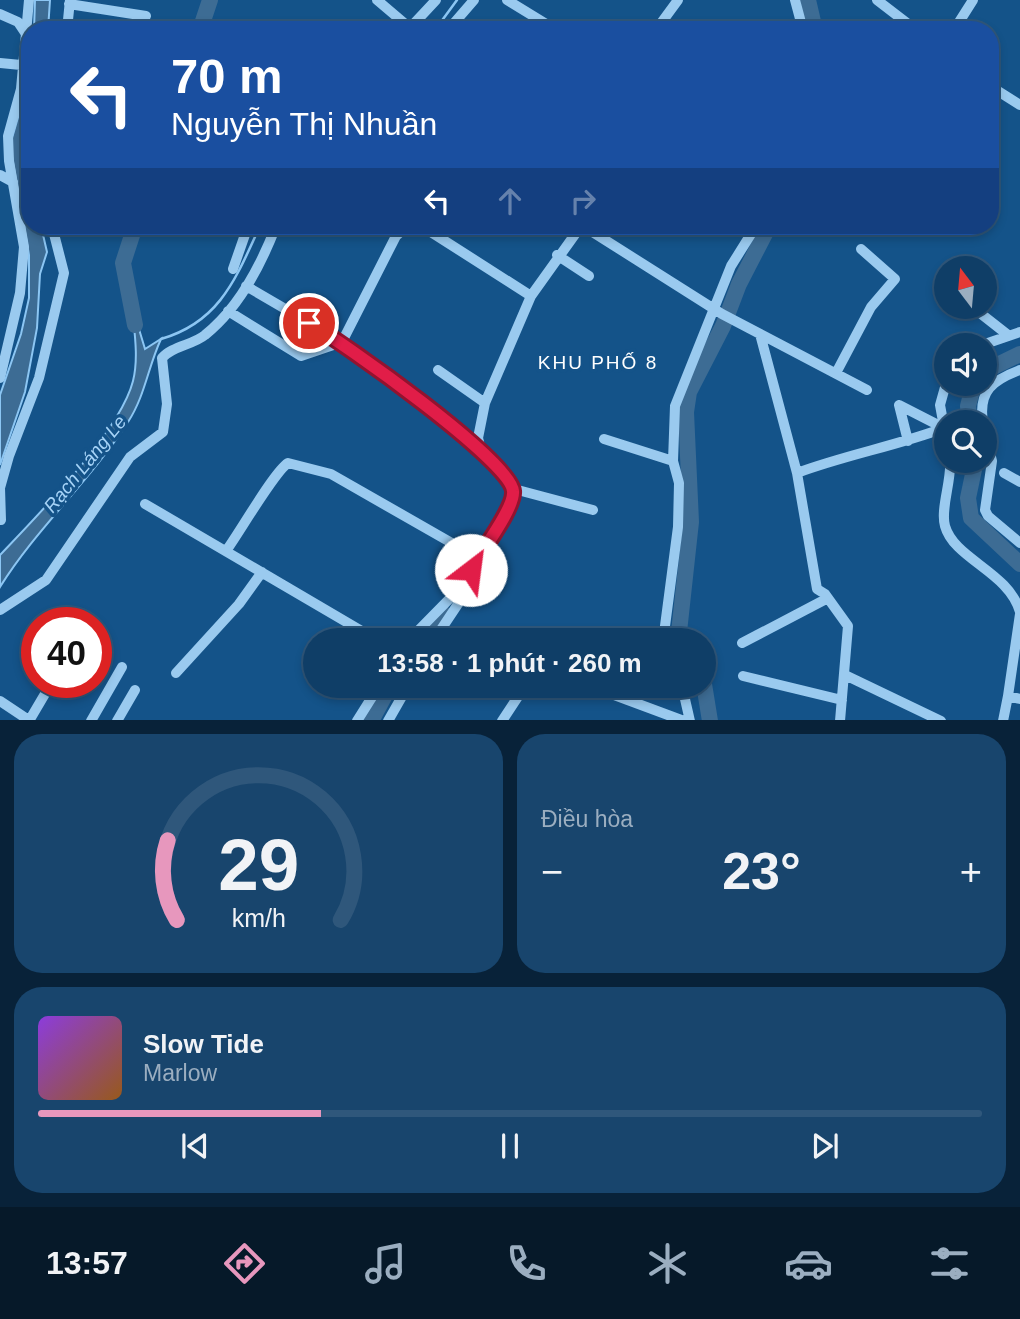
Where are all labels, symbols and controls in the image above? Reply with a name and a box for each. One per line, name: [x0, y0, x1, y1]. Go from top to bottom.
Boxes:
icon: left: [56, 49, 147, 140]
text: 70 m: [171, 49, 283, 103]
text: Nguyễn Thị Nhuần: [171, 106, 437, 142]
icon: left: [418, 182, 456, 220]
icon: ahead: [491, 182, 529, 220]
icon: right: [564, 182, 602, 220]
north arrow: [934, 256, 998, 318]
map controls: [934, 256, 997, 473]
pin: [279, 293, 339, 353]
icon: arrive: [290, 304, 328, 342]
button: sound: [934, 333, 997, 396]
district label: KHU PHỐ 8: [538, 352, 658, 373]
button: search: [934, 410, 997, 473]
water label: Rạch Láng Le: [40, 411, 130, 517]
position arrow: [434, 533, 508, 607]
speed limit sign: 40: [21, 607, 112, 698]
text: 13:58 · 1 phút · 260 m: [377, 648, 642, 678]
text: Điều hòa: [541, 806, 633, 832]
text: 29: [218, 824, 299, 905]
text: 23°: [722, 842, 801, 900]
text: −: [541, 851, 563, 893]
text: +: [960, 851, 982, 893]
text: km/h: [231, 903, 286, 931]
text: Slow Tide: [143, 1029, 264, 1059]
text: Marlow: [143, 1060, 217, 1086]
icon: previous: [176, 1127, 214, 1165]
icon: pause: [491, 1127, 529, 1165]
icon: next: [806, 1127, 844, 1165]
icon: directions: [220, 1239, 269, 1288]
icon: music: [361, 1239, 410, 1288]
icon: phone: [502, 1239, 551, 1288]
icon: climate: [643, 1239, 692, 1288]
icon: car: [784, 1239, 833, 1288]
icon: filters: [925, 1239, 974, 1288]
text: 13:57: [46, 1245, 128, 1281]

